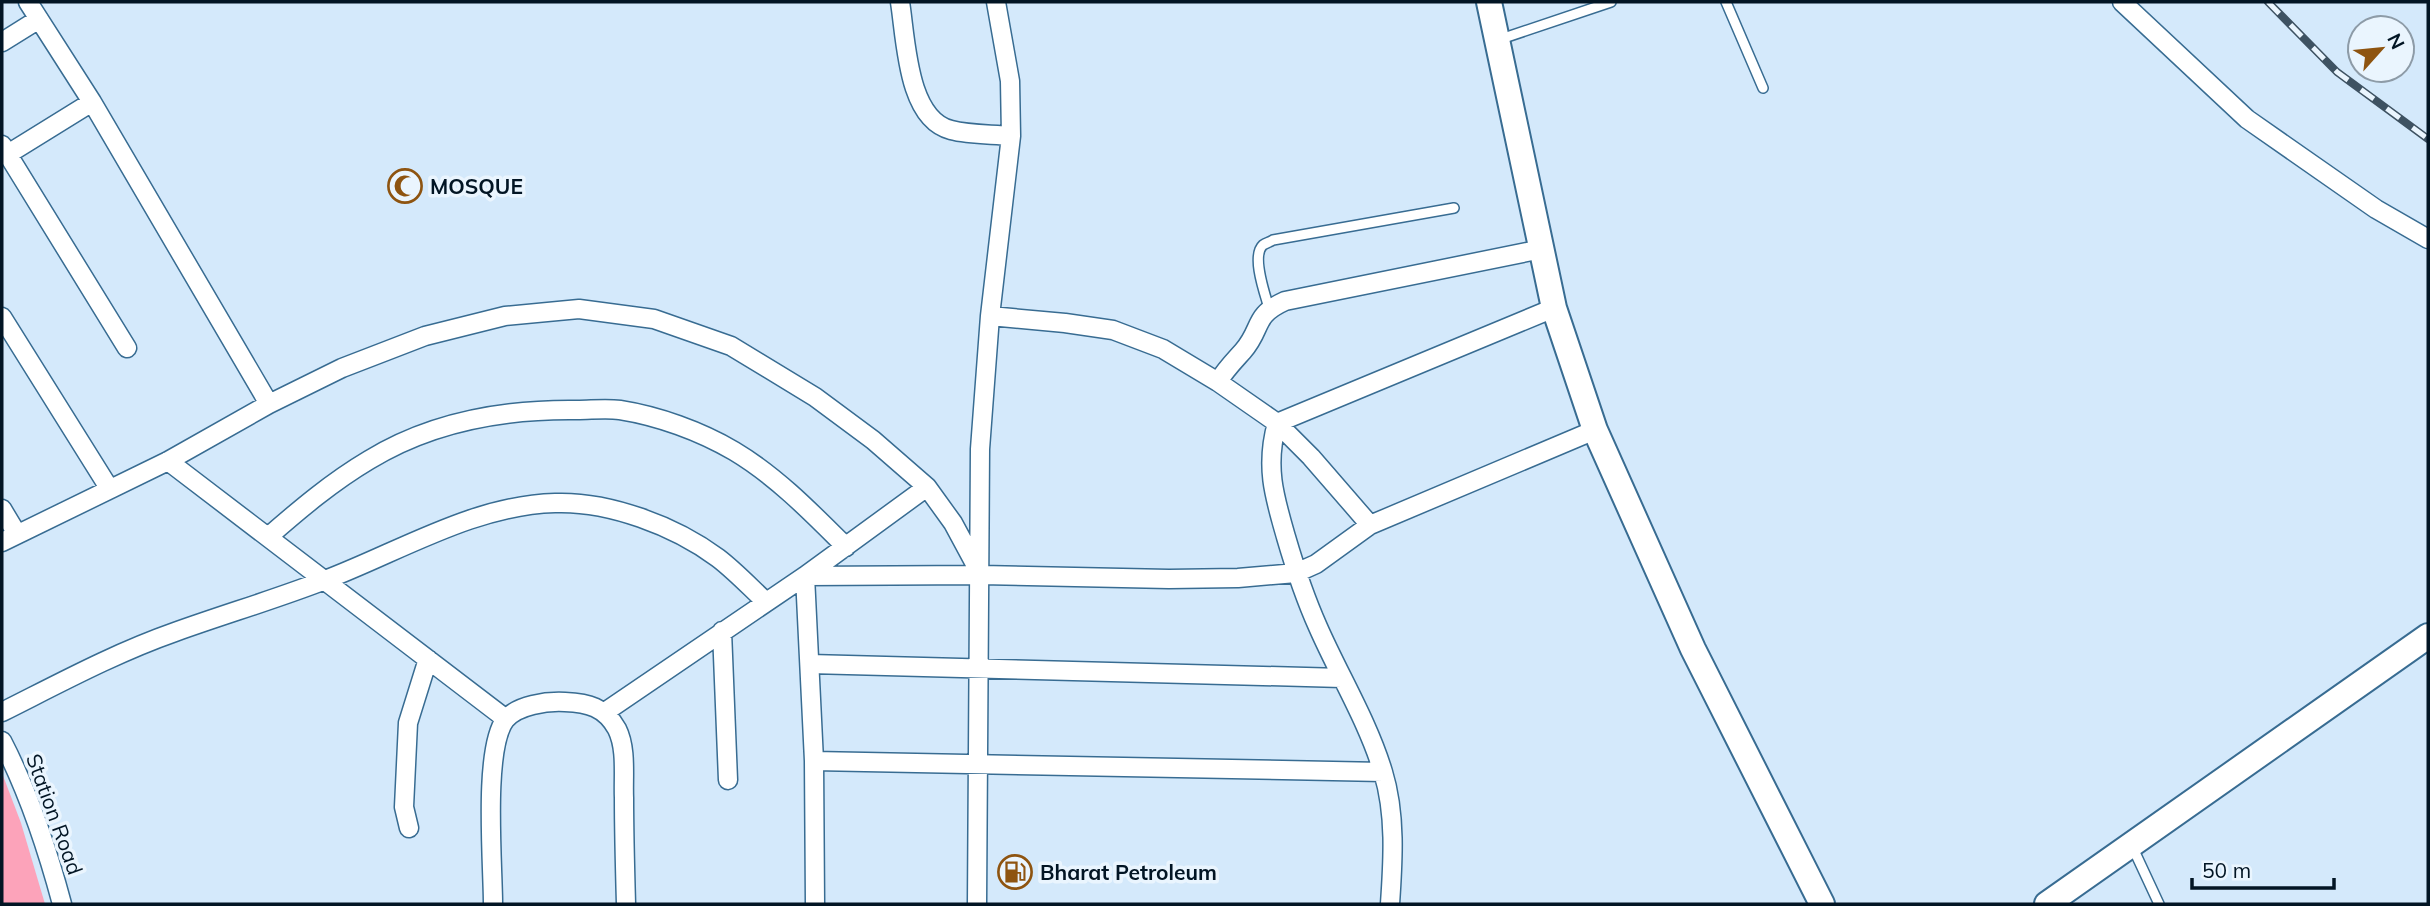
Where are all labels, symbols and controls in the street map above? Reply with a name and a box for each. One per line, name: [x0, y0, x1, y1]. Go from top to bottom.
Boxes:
north arrow: [2346, 14, 2416, 84]
text: N: [2382, 29, 2410, 53]
mosque icon: MOSQUE: [386, 167, 424, 205]
place label: MOSQUE: [430, 173, 523, 199]
street label: Station Road: [21, 750, 89, 878]
scale bar: [2192, 846, 2334, 890]
fuel station icon: Bharat Petroleum: [996, 853, 1034, 891]
text: 50 m: [2202, 857, 2251, 883]
place label: Bharat Petroleum: [1040, 859, 1217, 885]

